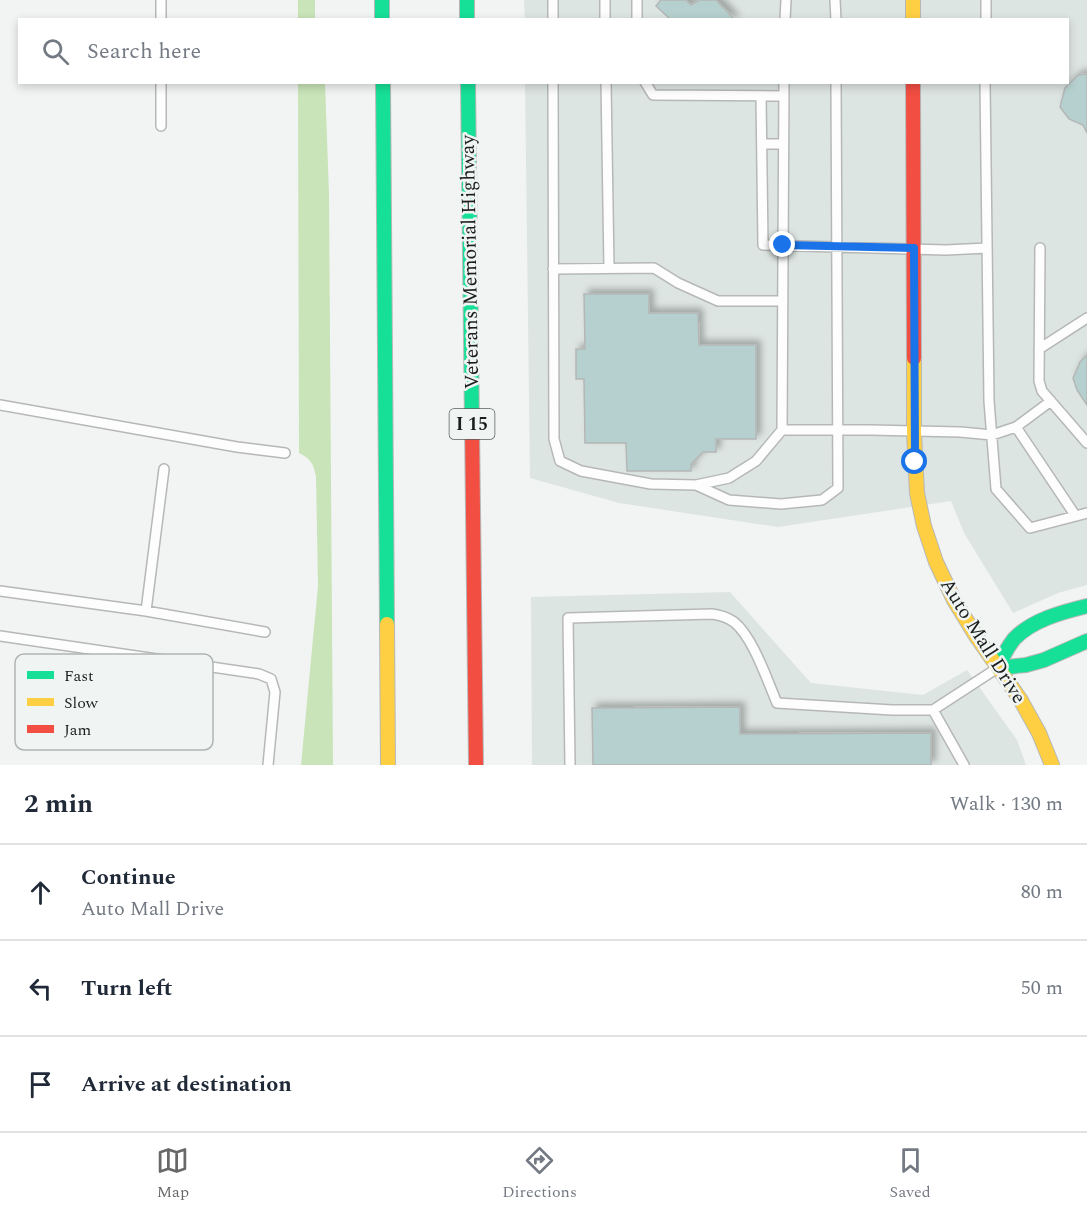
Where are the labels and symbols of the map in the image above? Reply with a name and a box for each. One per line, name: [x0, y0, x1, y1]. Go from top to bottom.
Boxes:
street label: Veterans Memorial Highway: [453, 133, 487, 389]
route end: [769, 231, 795, 257]
road number: I 15: [450, 409, 494, 439]
route start: [901, 448, 927, 474]
street label: Auto Mall Drive: [932, 572, 1034, 710]
legend: [15, 654, 213, 750]
text: Fast: [64, 664, 94, 688]
text: Slow: [64, 691, 99, 715]
text: Jam: [64, 718, 92, 742]

